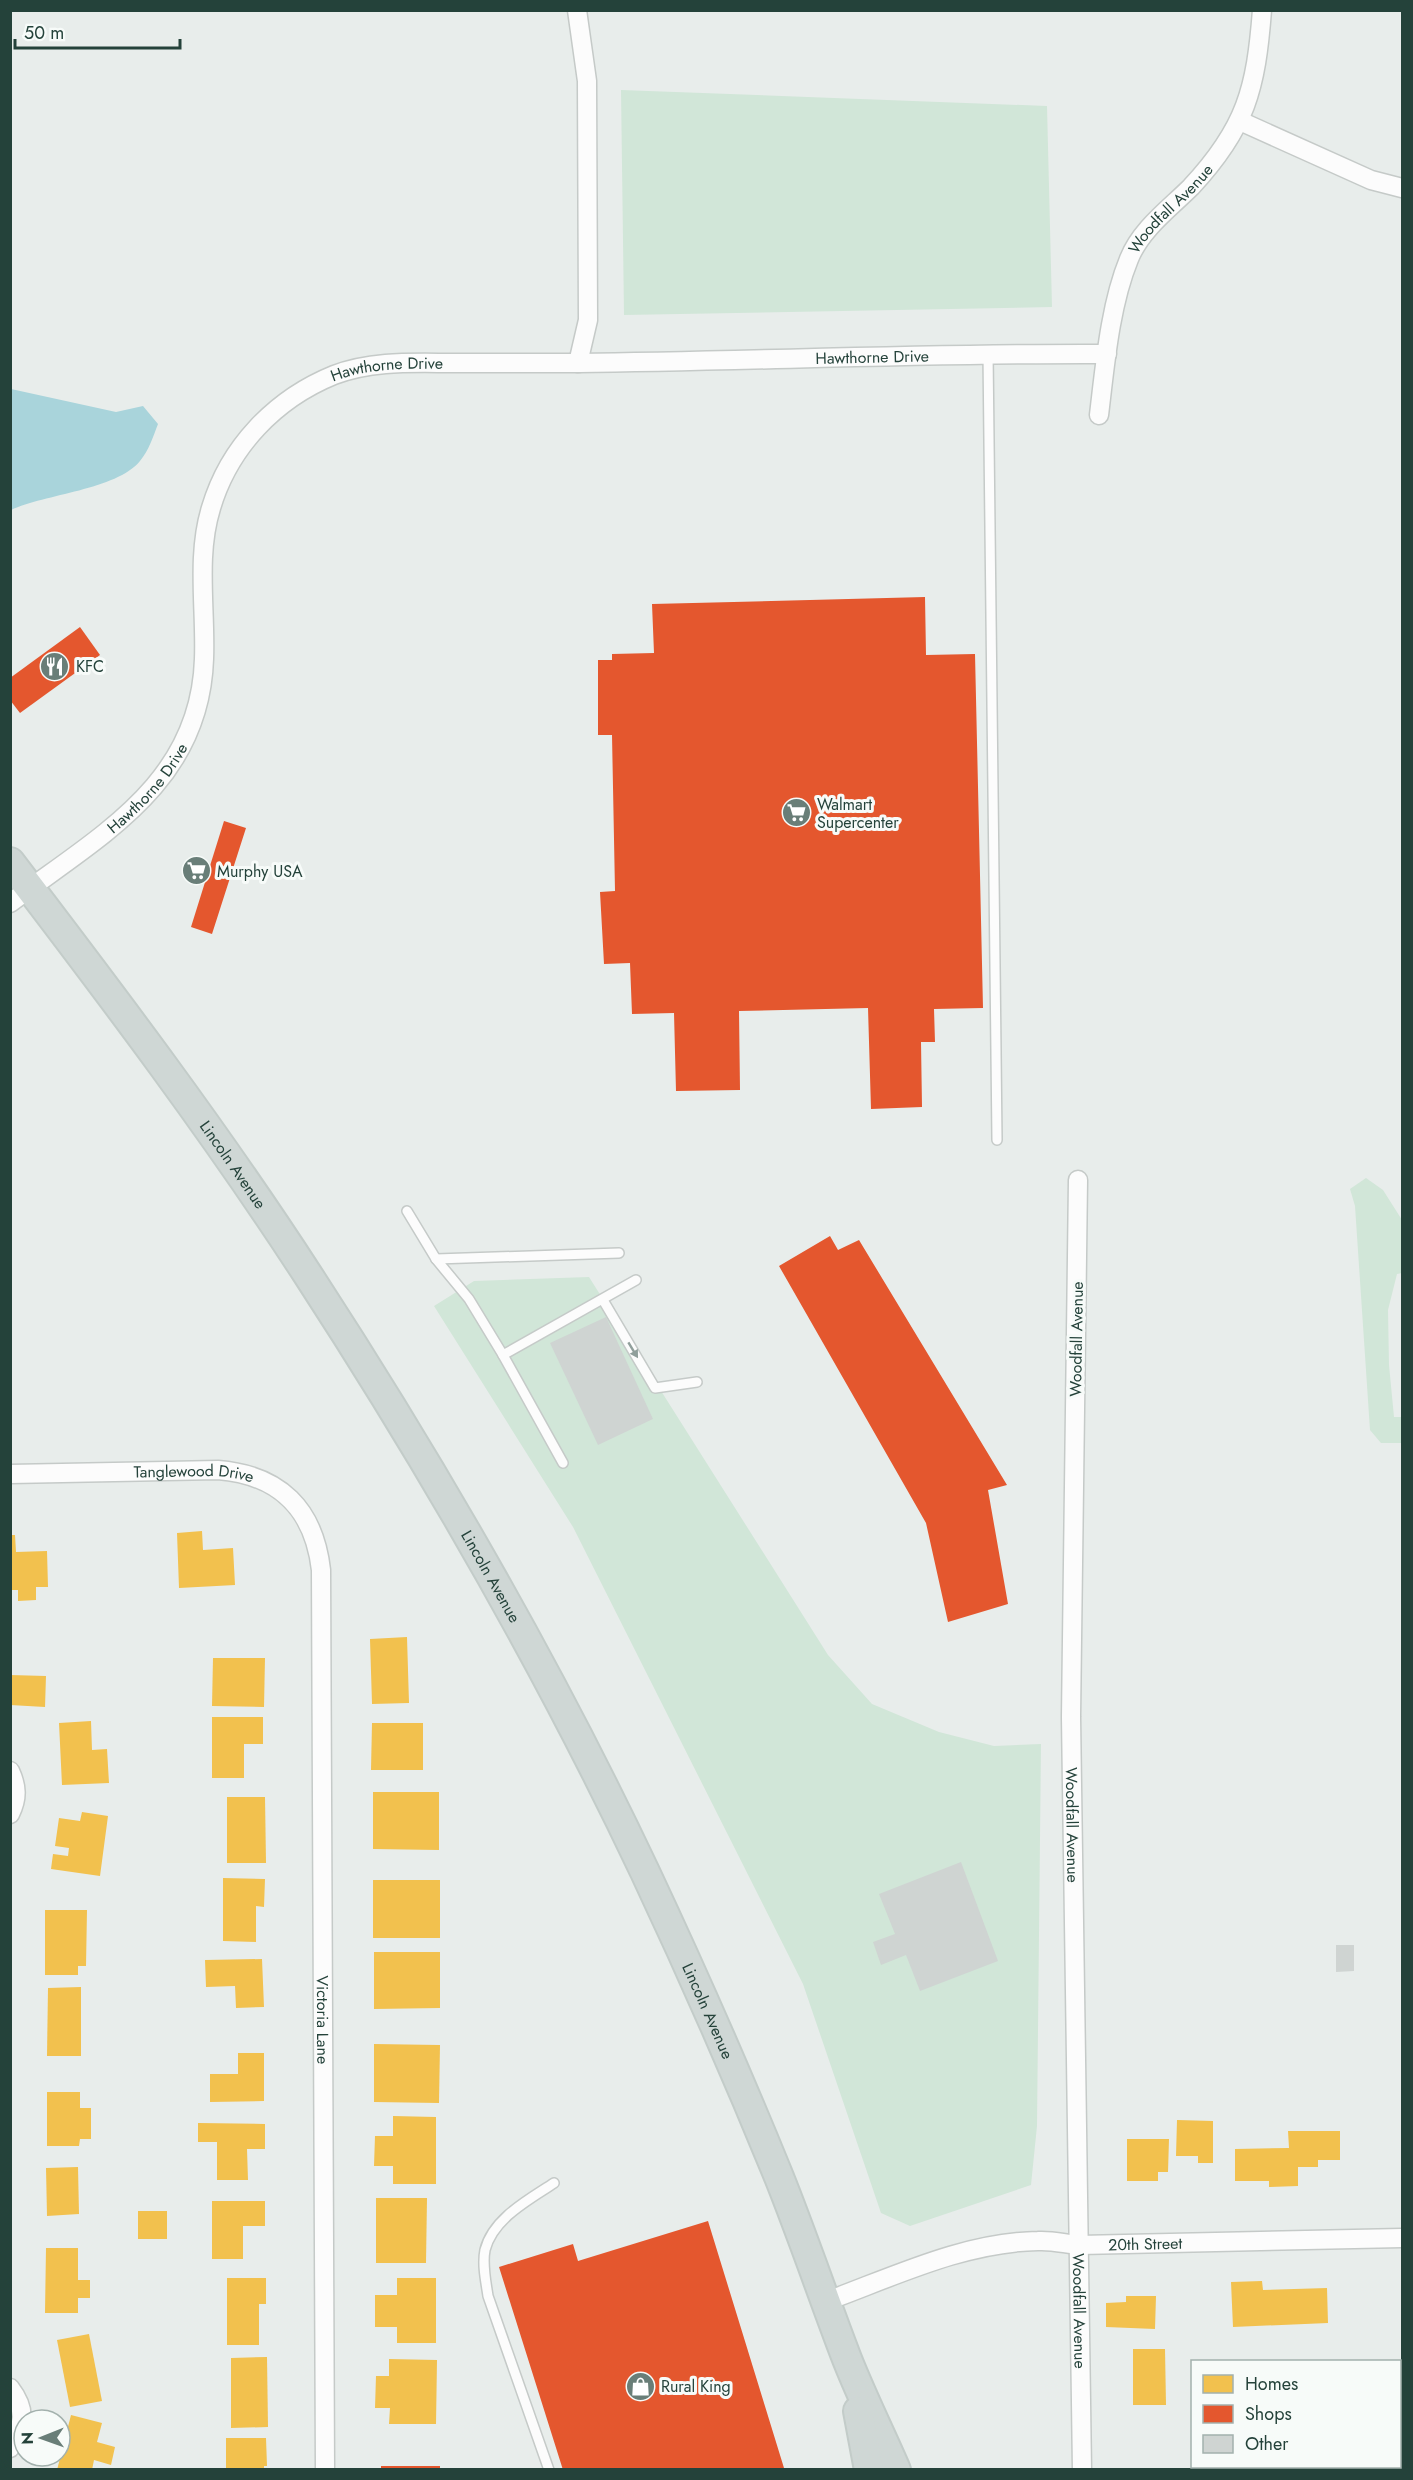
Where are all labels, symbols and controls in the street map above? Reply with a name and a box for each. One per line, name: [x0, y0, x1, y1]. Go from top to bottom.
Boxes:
scale bar: [15, 12, 180, 50]
text: 50 m: [24, 20, 64, 46]
street label: Woodfall Avenue: [1123, 159, 1218, 258]
street label: Hawthorne Drive: [815, 344, 929, 370]
street label: Hawthorne Drive: [327, 352, 443, 387]
restaurant icon: KFC: [39, 650, 71, 682]
place label: KFC: [76, 655, 104, 678]
street label: Hawthorne Drive: [102, 739, 193, 839]
place label: Walmart Supercenter: [817, 793, 899, 834]
supermarket icon: Walmart Supercenter: [780, 797, 812, 829]
supermarket icon: Murphy USA: [180, 855, 212, 887]
place label: Murphy USA: [217, 860, 303, 883]
street label: Lincoln Avenue: [194, 1116, 272, 1214]
street label: Woodfall Avenue: [1064, 1281, 1089, 1397]
one-way arrow: [628, 1342, 638, 1359]
street label: Tanglewood Drive: [134, 1459, 257, 1488]
street label: Lincoln Avenue: [455, 1526, 526, 1627]
street label: Woodfall Avenue: [1060, 1767, 1084, 1883]
street label: Lincoln Avenue: [676, 1959, 739, 2063]
street label: Victoria Lane: [311, 1975, 334, 2064]
street label: 20th Street: [1108, 2232, 1183, 2256]
street label: Woodfall Avenue: [1067, 2253, 1092, 2369]
legend: [1191, 2360, 1401, 2468]
shop icon: Rural King: [624, 2370, 656, 2402]
text: Homes: [1245, 2371, 1298, 2397]
place label: Rural King: [661, 2375, 731, 2398]
text: Shops: [1245, 2401, 1292, 2427]
north arrow: [12, 2408, 72, 2468]
text: Other: [1245, 2431, 1289, 2457]
text: N: [16, 2432, 39, 2445]

